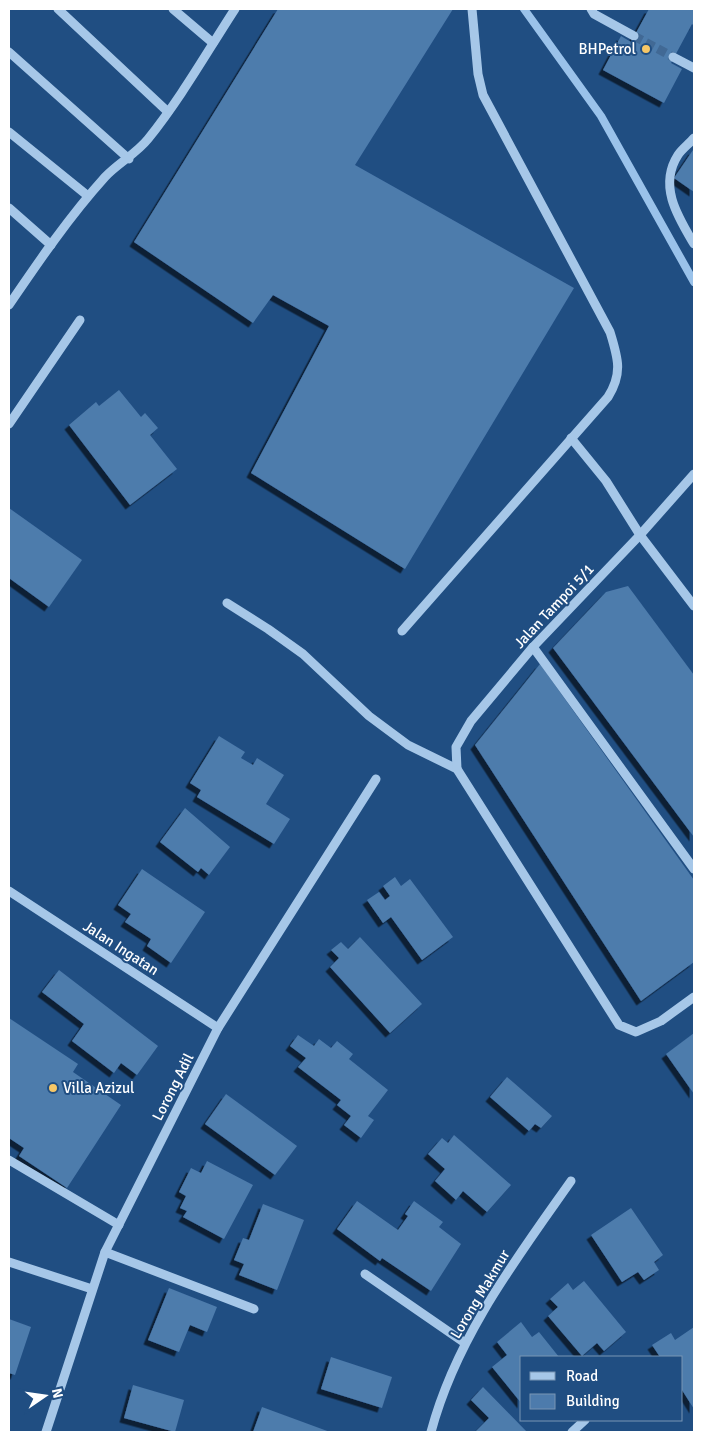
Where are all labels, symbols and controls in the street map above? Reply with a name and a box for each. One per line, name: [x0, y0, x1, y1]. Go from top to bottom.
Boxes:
place label: BHPetrol: [579, 40, 636, 58]
marker: BHPetrol: [640, 43, 652, 55]
street label: Jalan Tampoi 5/1: [510, 560, 598, 652]
street label: Jalan Ingatan: [80, 917, 162, 979]
street label: Lorong Adil: [148, 1050, 198, 1124]
place label: Villa Azizul: [63, 1079, 135, 1097]
marker: Villa Azizul: [47, 1082, 59, 1094]
street label: Lorong Makmur: [446, 1246, 514, 1342]
legend: [520, 1356, 683, 1421]
text: Road: [566, 1367, 598, 1385]
north arrow: [20, 1371, 70, 1421]
text: N: [48, 1387, 67, 1400]
text: Building: [566, 1392, 620, 1410]

